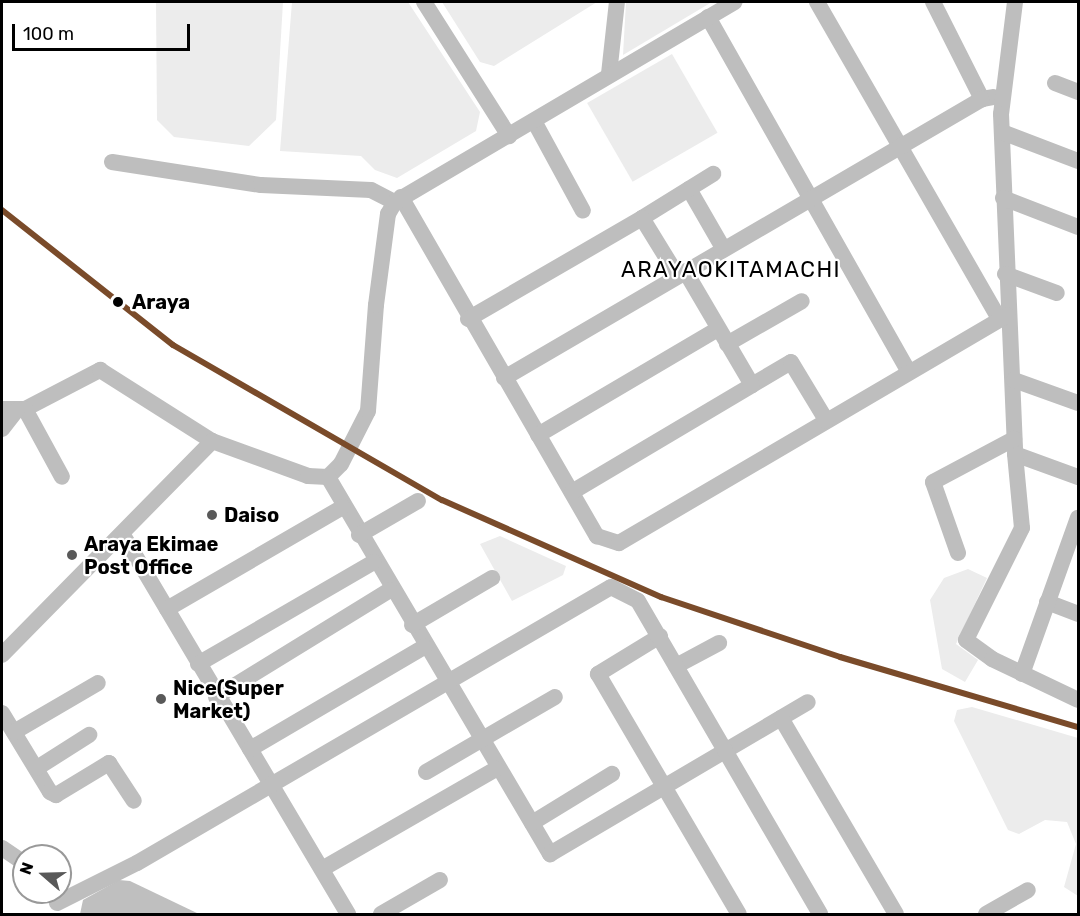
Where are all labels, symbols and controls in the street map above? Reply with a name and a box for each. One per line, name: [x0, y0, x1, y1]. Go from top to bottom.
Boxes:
scale bar: [15, 12, 194, 50]
text: 100 m: [23, 23, 74, 45]
district label: ARAYAOKITAMACHI: [621, 257, 841, 283]
place label: Araya: [132, 290, 190, 314]
marker: Araya: [109, 293, 127, 311]
place label: Daiso: [224, 503, 279, 527]
marker: Daiso: [205, 508, 219, 522]
place label: Araya Ekimae Post Office: [84, 532, 218, 579]
marker: Araya Ekimae Post Office: [65, 548, 79, 562]
place label: Nice(Super Market): [173, 676, 284, 723]
marker: Nice(Super Market): [154, 692, 168, 706]
north arrow: [12, 844, 72, 904]
text: N: [16, 860, 37, 877]

